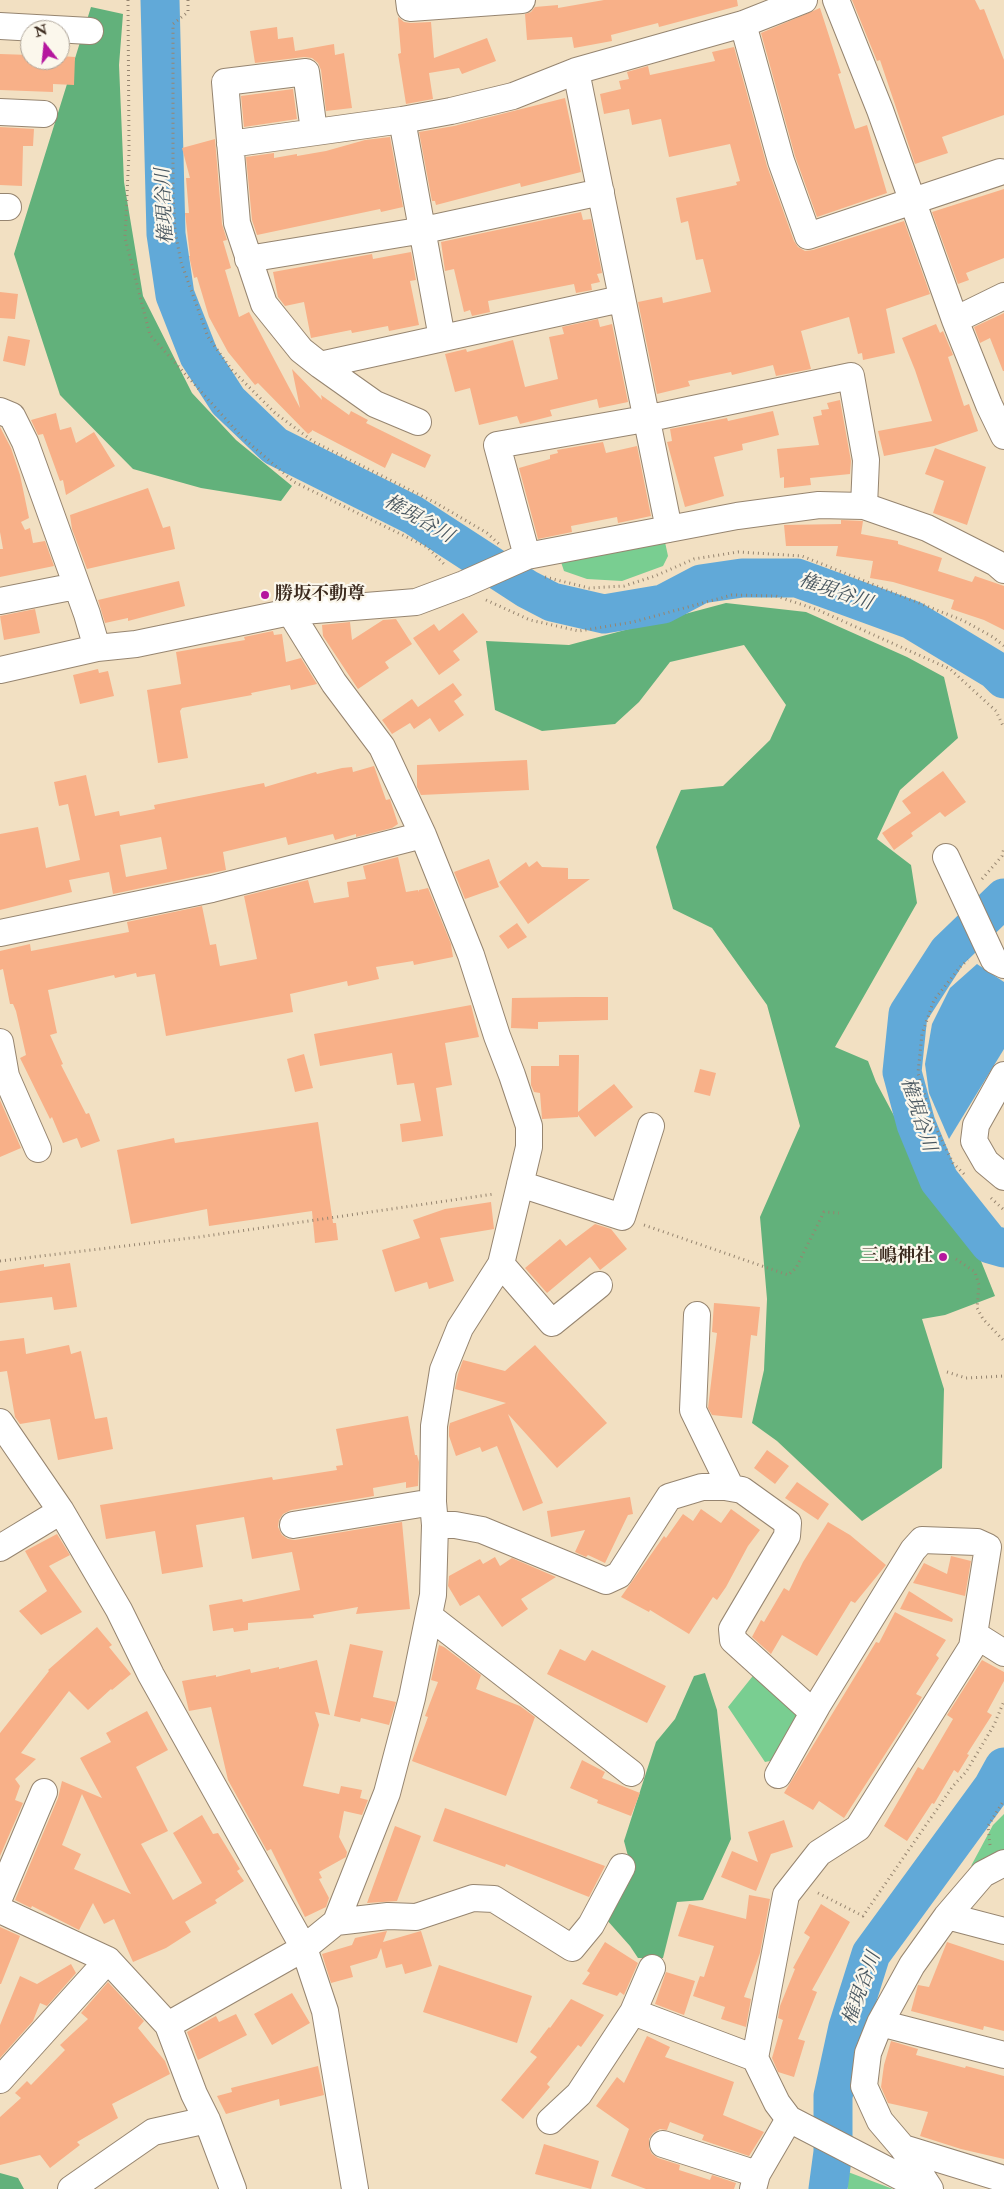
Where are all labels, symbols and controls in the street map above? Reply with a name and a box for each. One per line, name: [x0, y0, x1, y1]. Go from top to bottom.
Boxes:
north arrow: [20, 20, 70, 70]
text: N: [33, 21, 49, 41]
water label: 権現谷川: [153, 167, 179, 245]
water label: 権現谷川: [379, 491, 457, 549]
water label: 権現谷川: [795, 570, 875, 616]
place label: 勝坂不動尊: [275, 584, 365, 606]
marker: 勝坂不動尊: [259, 589, 271, 601]
water label: 権現谷川: [894, 1075, 940, 1155]
place label: 三嶋神社: [861, 1246, 933, 1268]
marker: 三嶋神社: [937, 1251, 949, 1263]
water label: 権現谷川: [839, 1949, 887, 2029]

